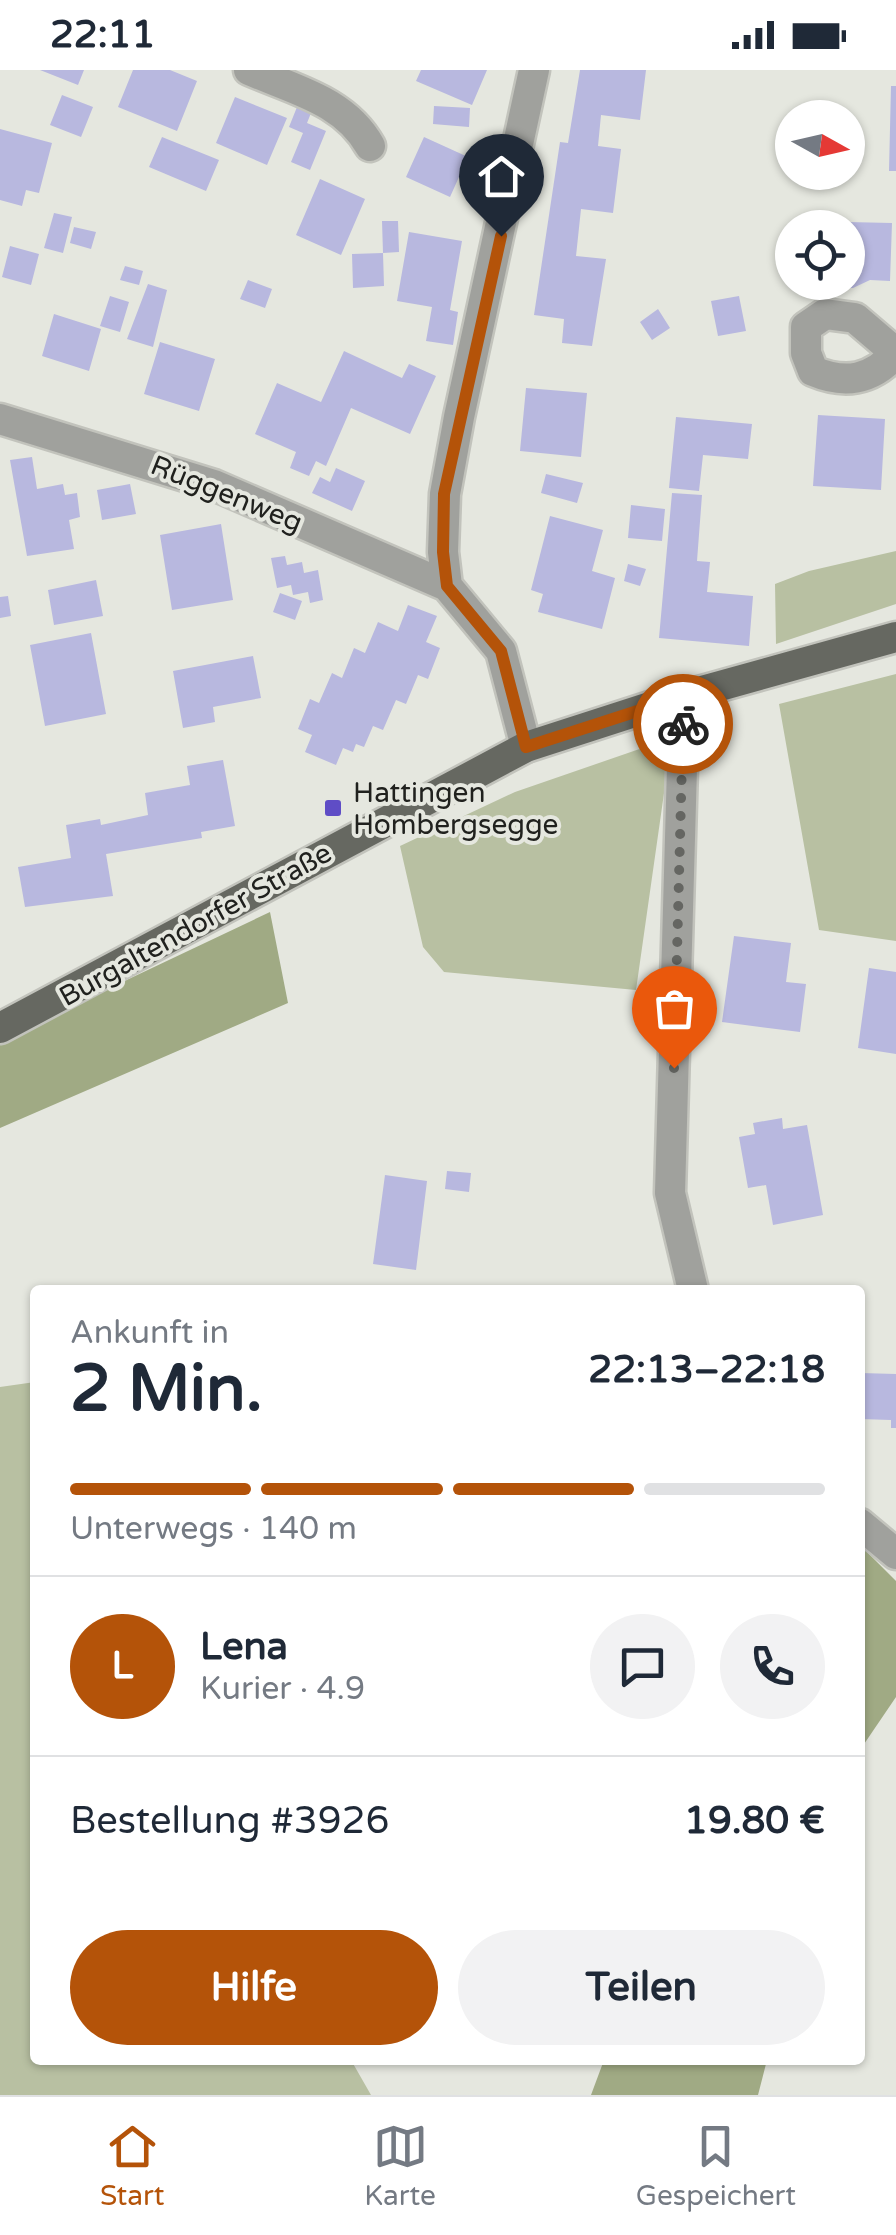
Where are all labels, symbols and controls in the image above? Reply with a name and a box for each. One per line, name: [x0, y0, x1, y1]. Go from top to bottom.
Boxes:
text: 22:11: [50, 12, 155, 58]
north arrow: [775, 100, 865, 190]
map controls: [775, 100, 865, 300]
pin: [459, 134, 544, 237]
icon: home: [474, 149, 529, 204]
button: locate: [775, 210, 865, 300]
street label: Rüggenweg: [146, 448, 307, 540]
courier: [633, 674, 733, 774]
icon: bike: [656, 697, 711, 752]
place label: Hattingen Hombergsegge: [353, 776, 558, 842]
marker: Hattingen Hombergsegge: [322, 797, 344, 819]
street label: Burgaltendorfer Straße: [53, 836, 338, 1014]
pin: [632, 966, 717, 1069]
icon: bag: [647, 981, 702, 1036]
text: Ankunft in: [70, 1314, 229, 1352]
text: 22:13–22:18: [588, 1347, 825, 1393]
text: 2 Min.: [70, 1350, 263, 1429]
text: Unterwegs · 140 m: [70, 1510, 357, 1548]
button: chat: [590, 1614, 695, 1719]
button: phone: [720, 1614, 825, 1719]
text: Lena: [200, 1624, 288, 1670]
text: L: [112, 1643, 133, 1689]
text: Kurier · 4.9: [200, 1670, 365, 1708]
text: Bestellung #3926: [70, 1798, 389, 1844]
text: 19.80 €: [684, 1798, 825, 1844]
button: Hilfe: [70, 1930, 438, 2045]
button: Teilen: [458, 1930, 825, 2045]
tab: Start: [100, 2119, 164, 2213]
tab: Karte: [364, 2119, 436, 2213]
tab: Gespeichert: [636, 2119, 796, 2213]

